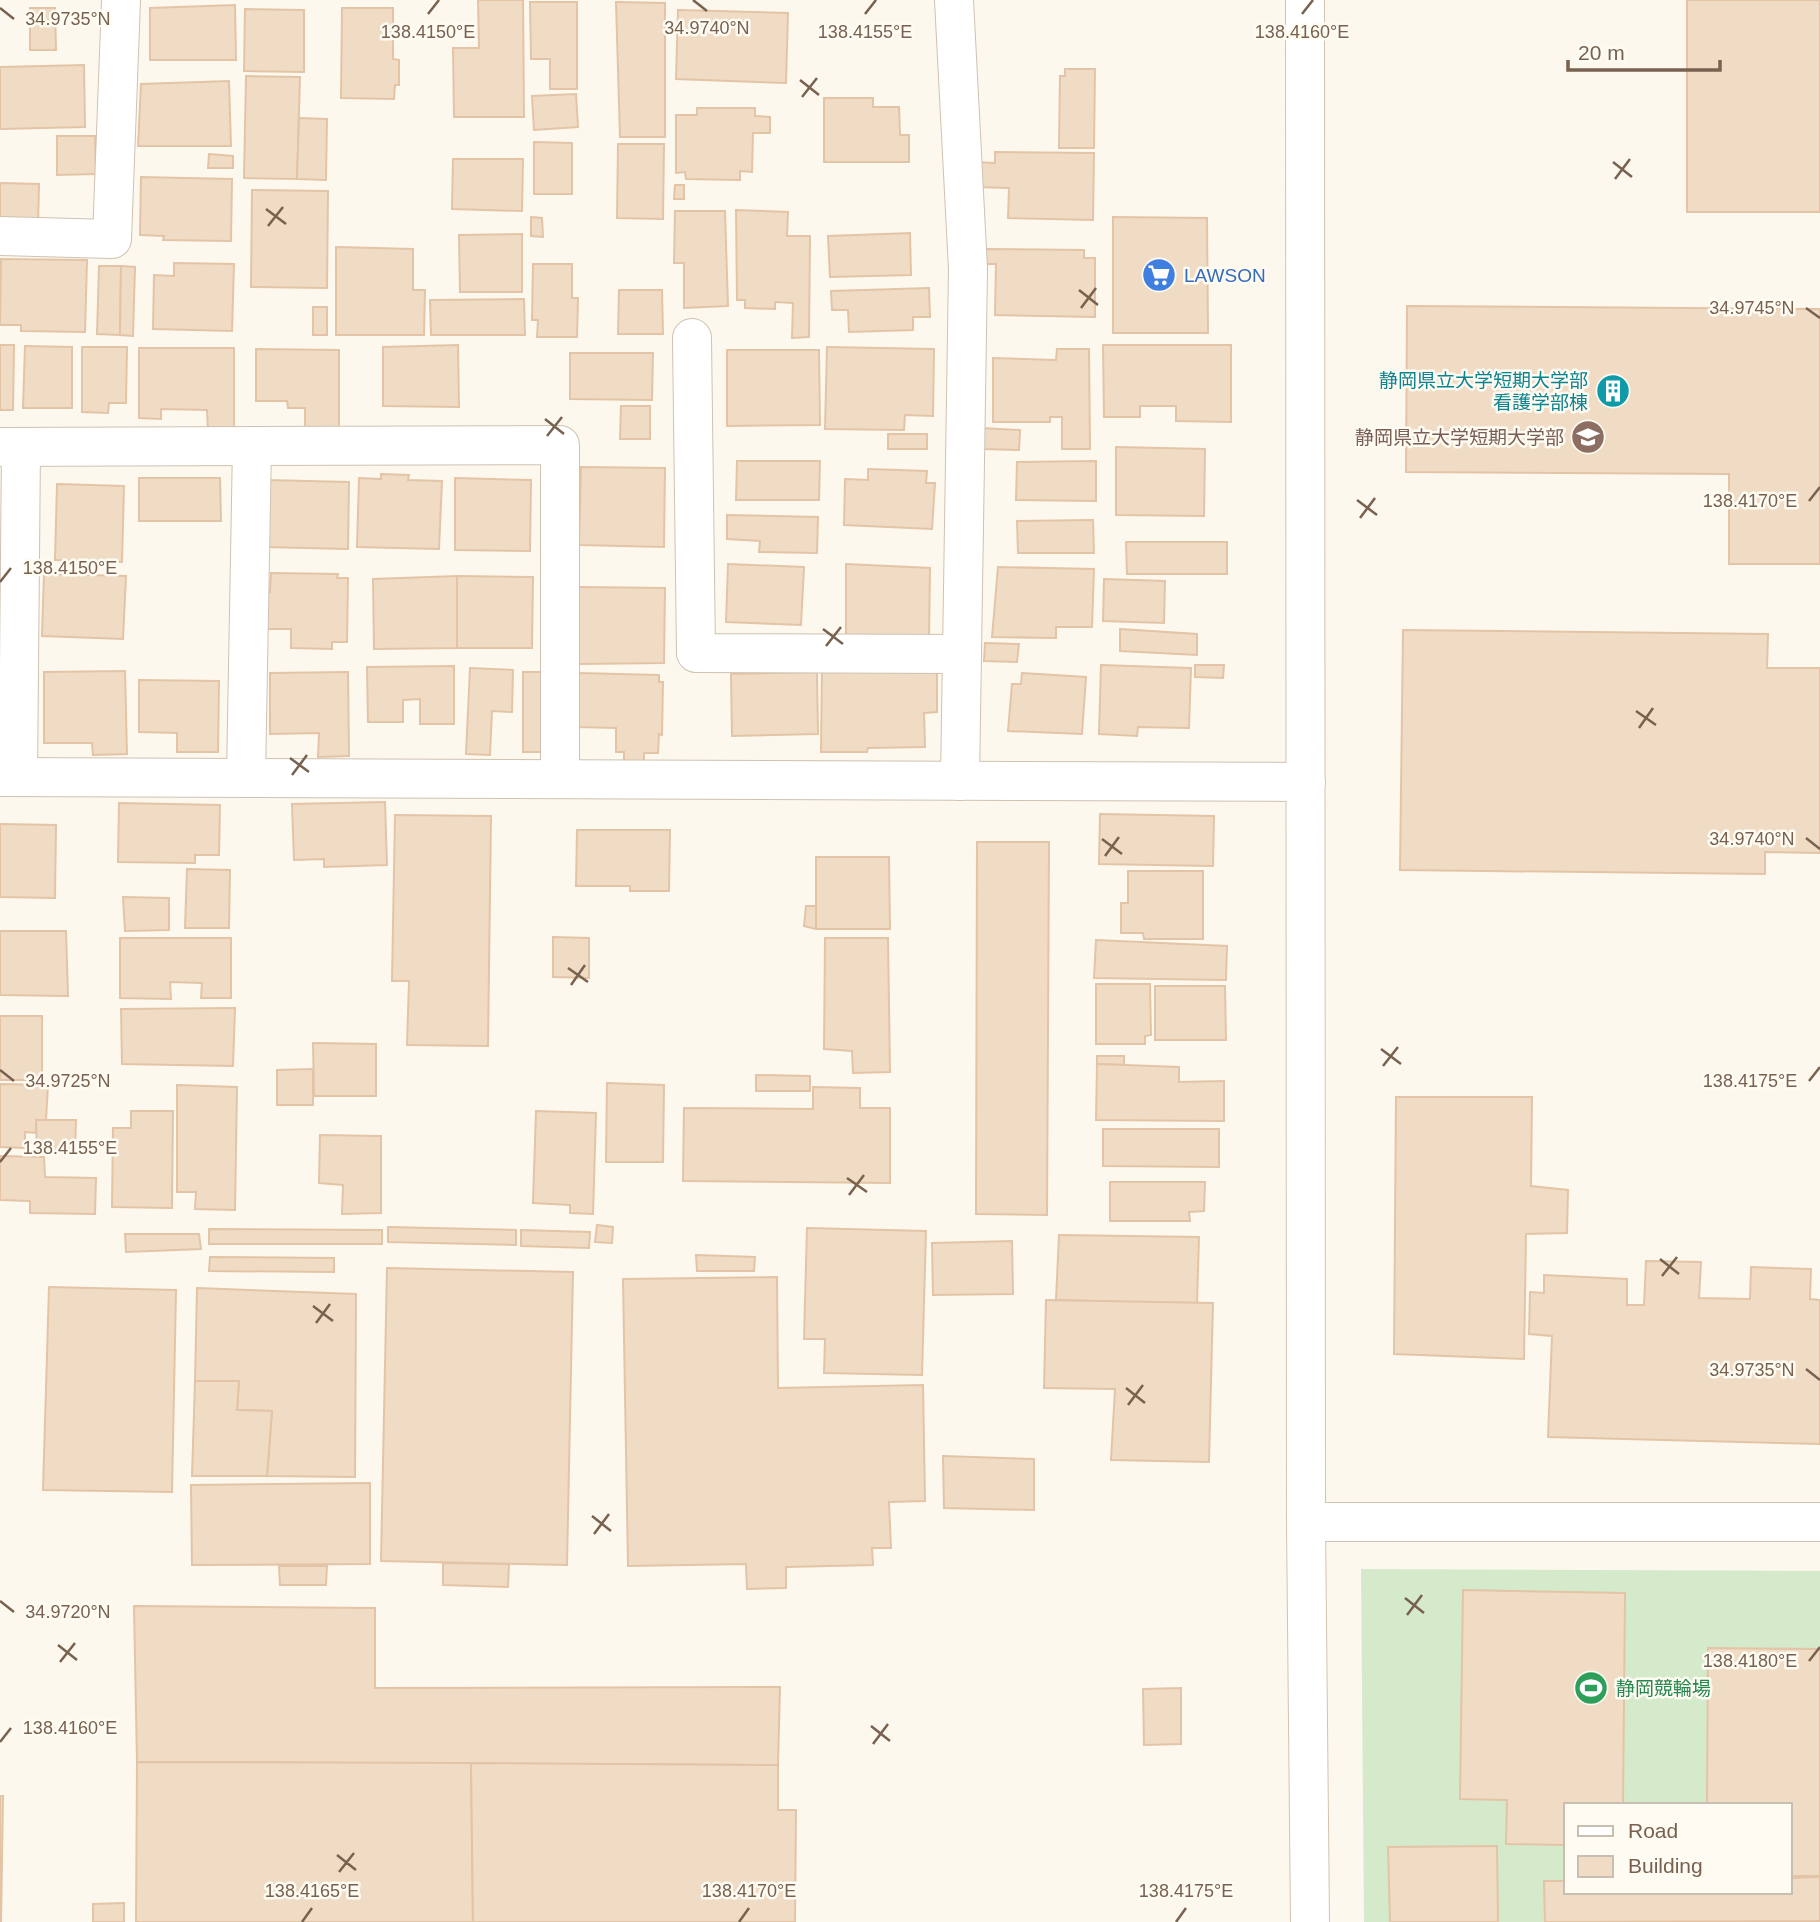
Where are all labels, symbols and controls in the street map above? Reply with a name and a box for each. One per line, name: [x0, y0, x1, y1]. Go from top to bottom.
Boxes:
text: 34.9735°N: [25, 9, 111, 29]
text: 34.9740°N: [664, 18, 750, 38]
text: 138.4150°E: [381, 22, 475, 42]
text: 138.4155°E: [818, 22, 912, 42]
text: 138.4160°E: [1255, 22, 1349, 42]
scale bar: [1568, 28, 1720, 72]
text: 20 m: [1578, 41, 1625, 64]
supermarket icon: LAWSON: [1140, 256, 1178, 294]
place label: LAWSON: [1184, 265, 1266, 286]
text: 34.9745°N: [1709, 298, 1795, 318]
place label: 静岡県立大学短期大学部 看護学部棟: [1379, 370, 1588, 413]
building icon: 静岡県立大学短期大学部 看護学部棟: [1594, 372, 1632, 410]
school or university icon: 静岡県立大学短期大学部: [1569, 418, 1607, 456]
place label: 静岡県立大学短期大学部: [1355, 427, 1564, 448]
text: 138.4170°E: [1703, 491, 1797, 511]
text: 138.4150°E: [23, 558, 117, 578]
text: 34.9740°N: [1709, 829, 1795, 849]
text: 34.9725°N: [25, 1071, 111, 1091]
text: 138.4175°E: [1703, 1071, 1797, 1091]
text: 138.4155°E: [23, 1138, 117, 1158]
text: 34.9735°N: [1709, 1360, 1795, 1380]
text: 34.9720°N: [25, 1602, 111, 1622]
text: 138.4180°E: [1703, 1651, 1797, 1671]
sports icon: 静岡競輪場: [1572, 1669, 1610, 1707]
place label: 静岡競輪場: [1616, 1678, 1711, 1699]
text: 138.4160°E: [23, 1718, 117, 1738]
legend: [1564, 1803, 1792, 1894]
text: Road: [1628, 1819, 1678, 1842]
text: Building: [1628, 1854, 1703, 1877]
text: 138.4165°E: [265, 1881, 359, 1901]
text: 138.4170°E: [702, 1881, 796, 1901]
text: 138.4175°E: [1139, 1881, 1233, 1901]

